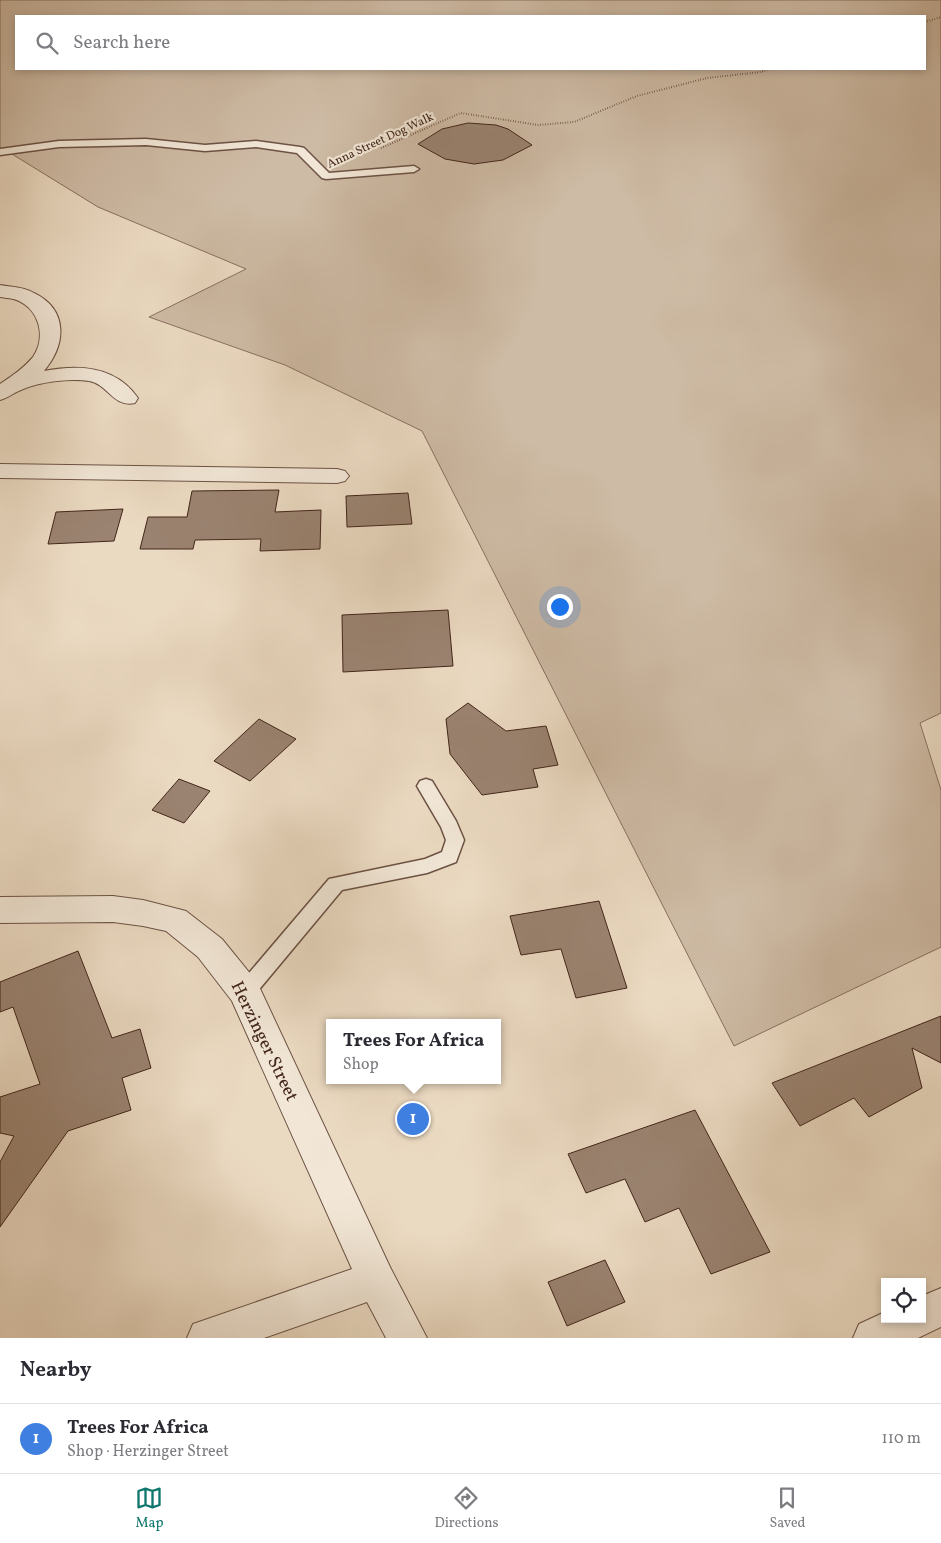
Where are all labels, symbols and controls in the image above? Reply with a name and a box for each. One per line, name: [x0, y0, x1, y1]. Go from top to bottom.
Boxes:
search box: [15, 15, 926, 70]
icon: search: [33, 29, 61, 57]
text: Search here: [73, 30, 170, 56]
street label: Anna Street Dog Walk: [325, 109, 437, 173]
your location: [547, 594, 573, 620]
street label: Herzinger Street: [224, 977, 304, 1106]
popup: [326, 1019, 501, 1084]
text: Trees For Africa: [343, 1028, 484, 1054]
text: Shop: [343, 1054, 379, 1076]
pin: 1: [397, 1100, 429, 1138]
map controls: [881, 1278, 926, 1323]
button: locate: [881, 1278, 926, 1323]
text: Nearby: [20, 1356, 91, 1385]
text: Trees For Africa: [67, 1415, 209, 1441]
text: 1: [33, 1428, 39, 1450]
text: 110 m: [882, 1428, 921, 1450]
text: Shop · Herzinger Street: [67, 1441, 229, 1463]
tab: Map: [135, 1484, 163, 1533]
tab: Directions: [434, 1484, 499, 1533]
tab: Saved: [769, 1484, 806, 1533]

